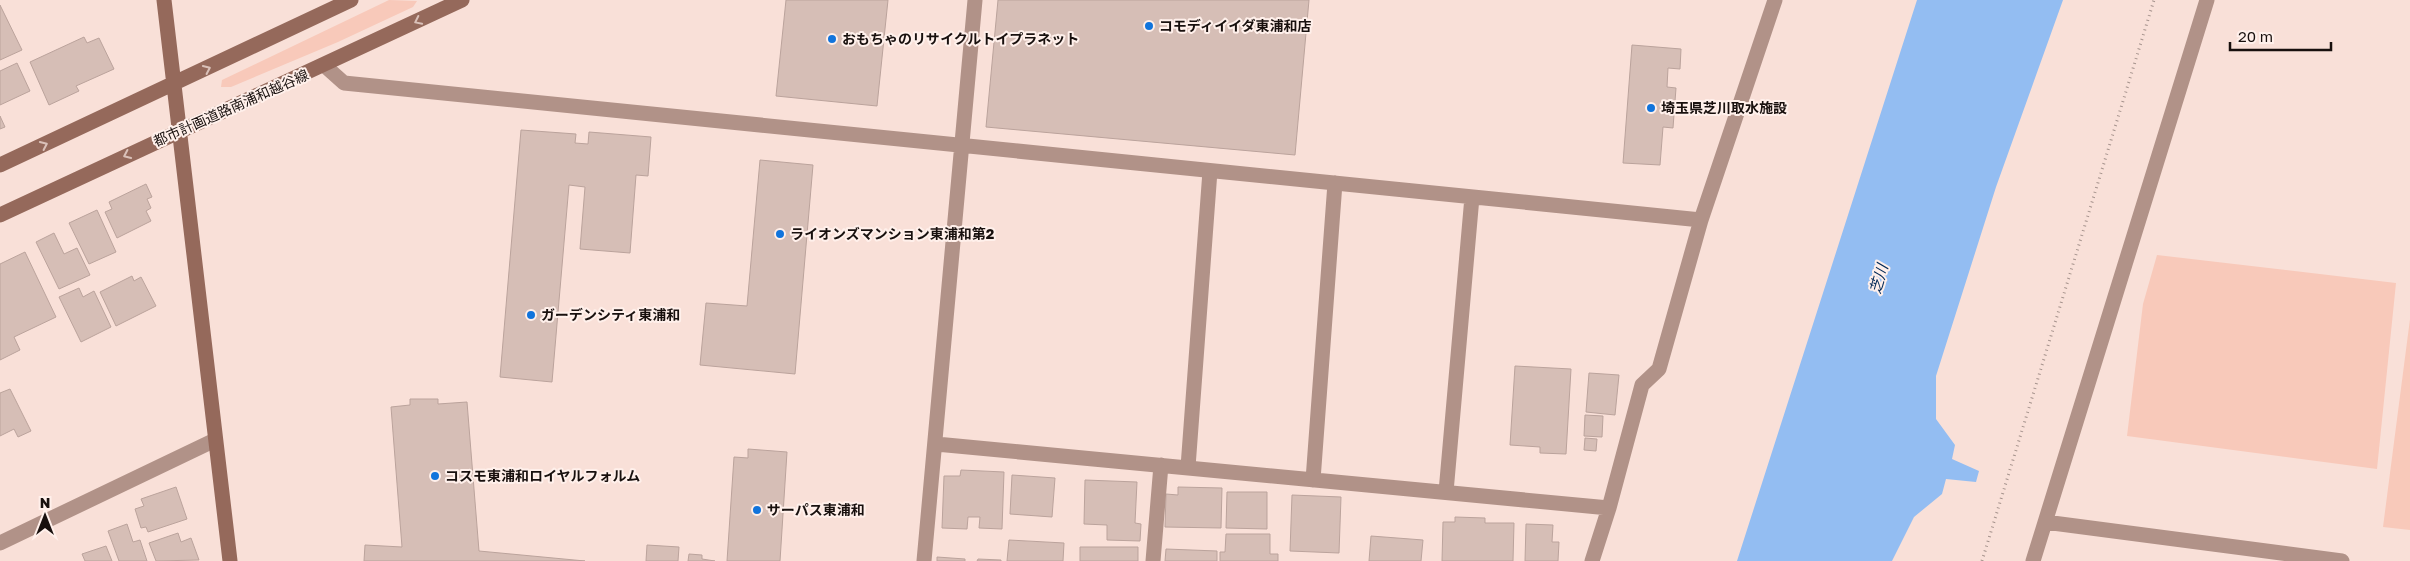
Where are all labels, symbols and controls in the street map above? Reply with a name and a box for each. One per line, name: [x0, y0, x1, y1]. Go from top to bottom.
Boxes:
one-way arrow: [414, 15, 423, 25]
place label: コモディイイダ東浦和店: [1159, 17, 1311, 34]
marker: コモディイイダ東浦和店: [1143, 20, 1155, 32]
scale bar: [2230, 20, 2331, 52]
text: 20 m: [2238, 27, 2273, 45]
place label: おもちゃのリサイクルトイプラネット: [842, 30, 1079, 47]
marker: おもちゃのリサイクルトイプラネット: [826, 33, 838, 45]
one-way arrow: [202, 64, 211, 75]
street label: 都市計画道路南浦和越谷線: [151, 66, 311, 149]
place label: 埼玉県芝川取水施設: [1661, 99, 1787, 116]
marker: 埼玉県芝川取水施設: [1645, 102, 1657, 114]
one-way arrow: [39, 141, 48, 151]
one-way arrow: [124, 149, 133, 159]
place label: ライオンズマンション東浦和第2: [790, 225, 995, 242]
marker: ライオンズマンション東浦和第2: [774, 228, 786, 240]
water label: 芝川: [1865, 260, 1891, 296]
place label: ガーデンシティ東浦和: [541, 306, 680, 323]
marker: ガーデンシティ東浦和: [525, 309, 537, 321]
place label: コスモ東浦和ロイヤルフォルム: [445, 467, 640, 484]
marker: コスモ東浦和ロイヤルフォルム: [429, 470, 441, 482]
north arrow: [20, 491, 70, 541]
text: N: [40, 494, 50, 511]
place label: サーパス東浦和: [767, 501, 865, 518]
marker: サーパス東浦和: [751, 504, 763, 516]

